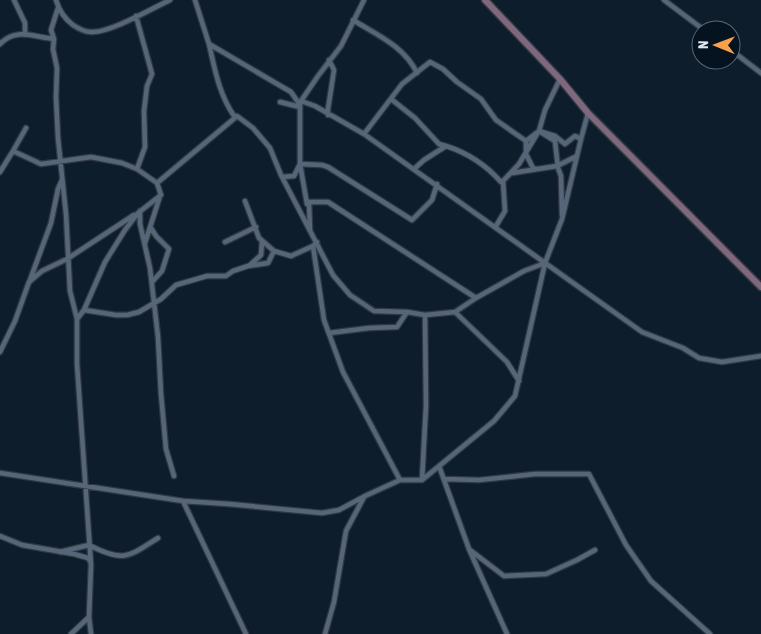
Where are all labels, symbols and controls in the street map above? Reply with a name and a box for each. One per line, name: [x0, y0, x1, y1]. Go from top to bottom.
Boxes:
north arrow: [691, 20, 741, 70]
text: N: [695, 41, 711, 49]

